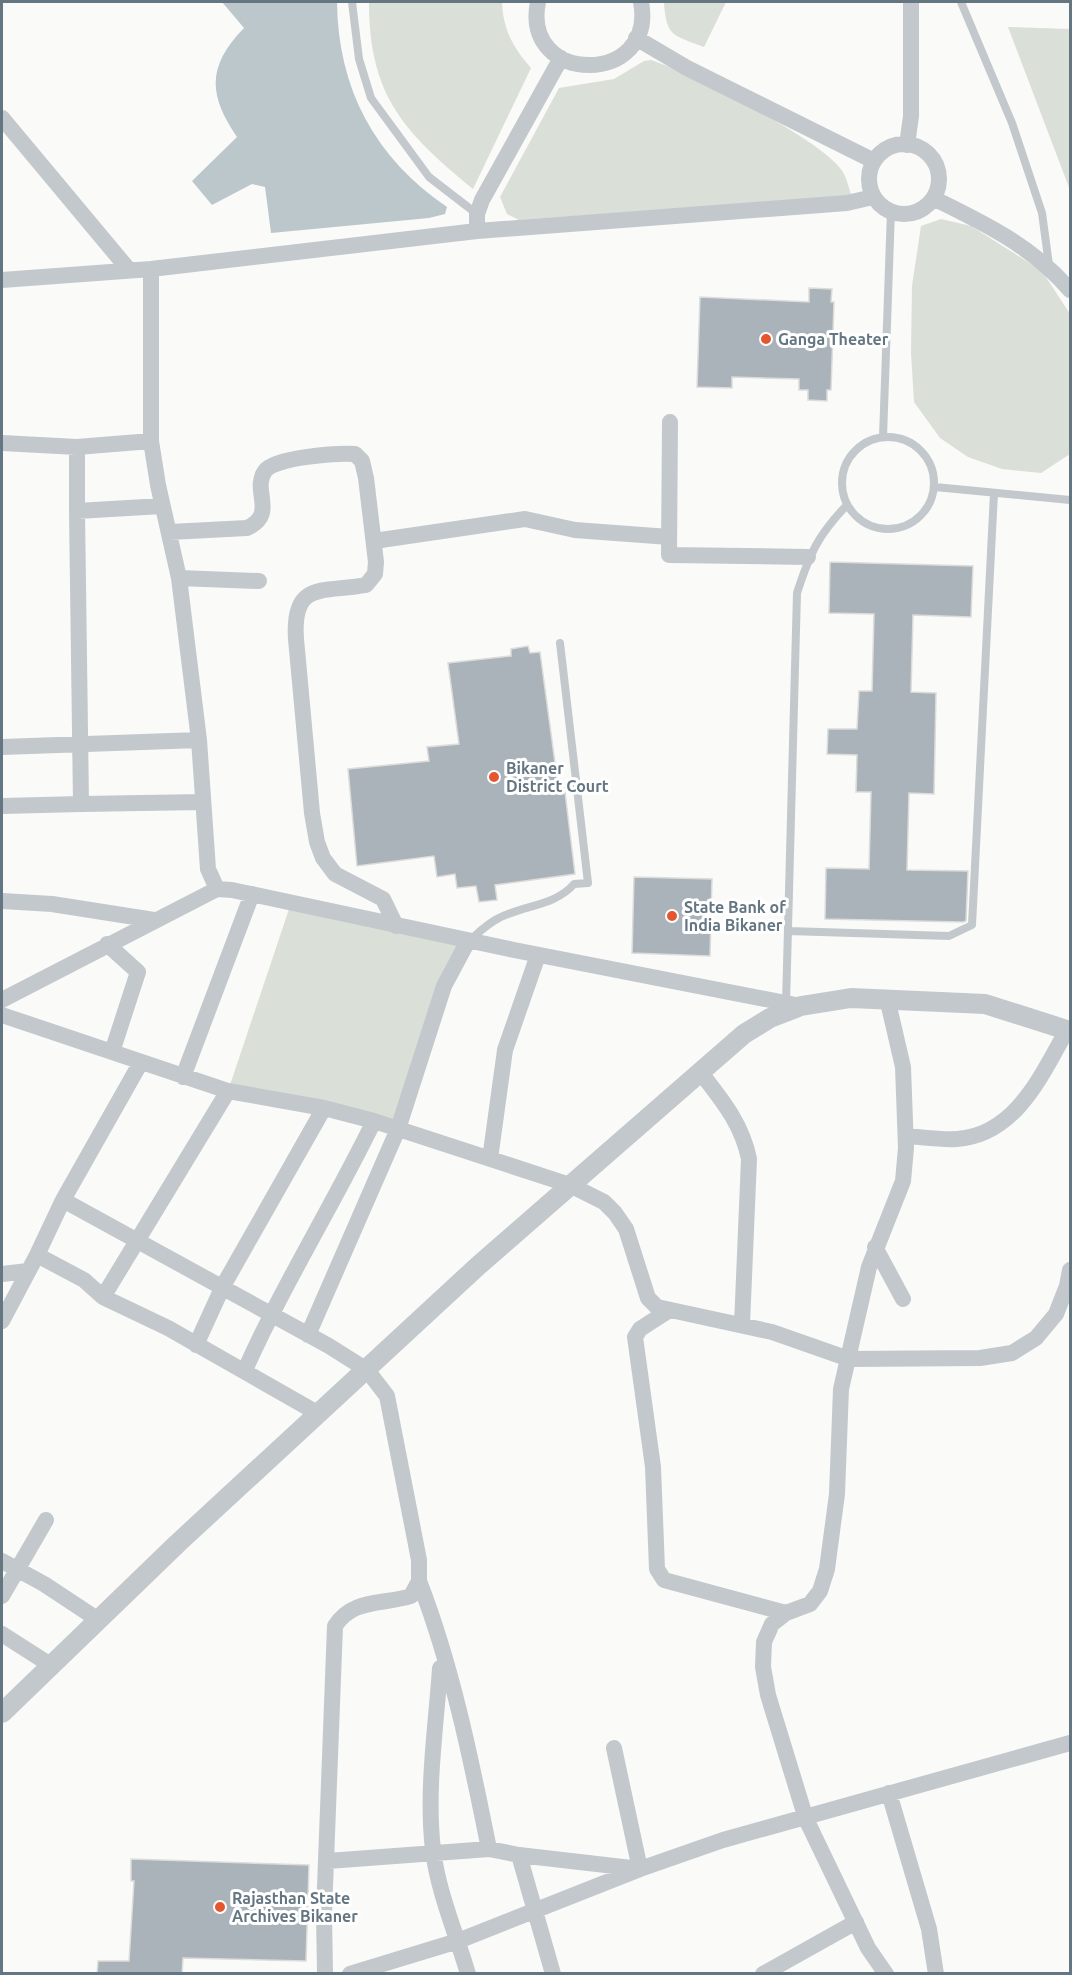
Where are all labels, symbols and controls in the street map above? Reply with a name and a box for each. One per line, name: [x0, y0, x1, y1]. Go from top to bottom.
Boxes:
place label: Ganga Theater: [778, 330, 889, 348]
marker: Ganga Theater: [759, 332, 773, 346]
place label: Bikaner District Court: [506, 759, 609, 795]
marker: Bikaner District Court: [487, 770, 501, 784]
place label: State Bank of India Bikaner: [684, 898, 786, 934]
marker: State Bank of India Bikaner: [665, 909, 679, 923]
place label: Rajasthan State Archives Bikaner: [232, 1889, 358, 1925]
marker: Rajasthan State Archives Bikaner: [213, 1900, 227, 1914]

